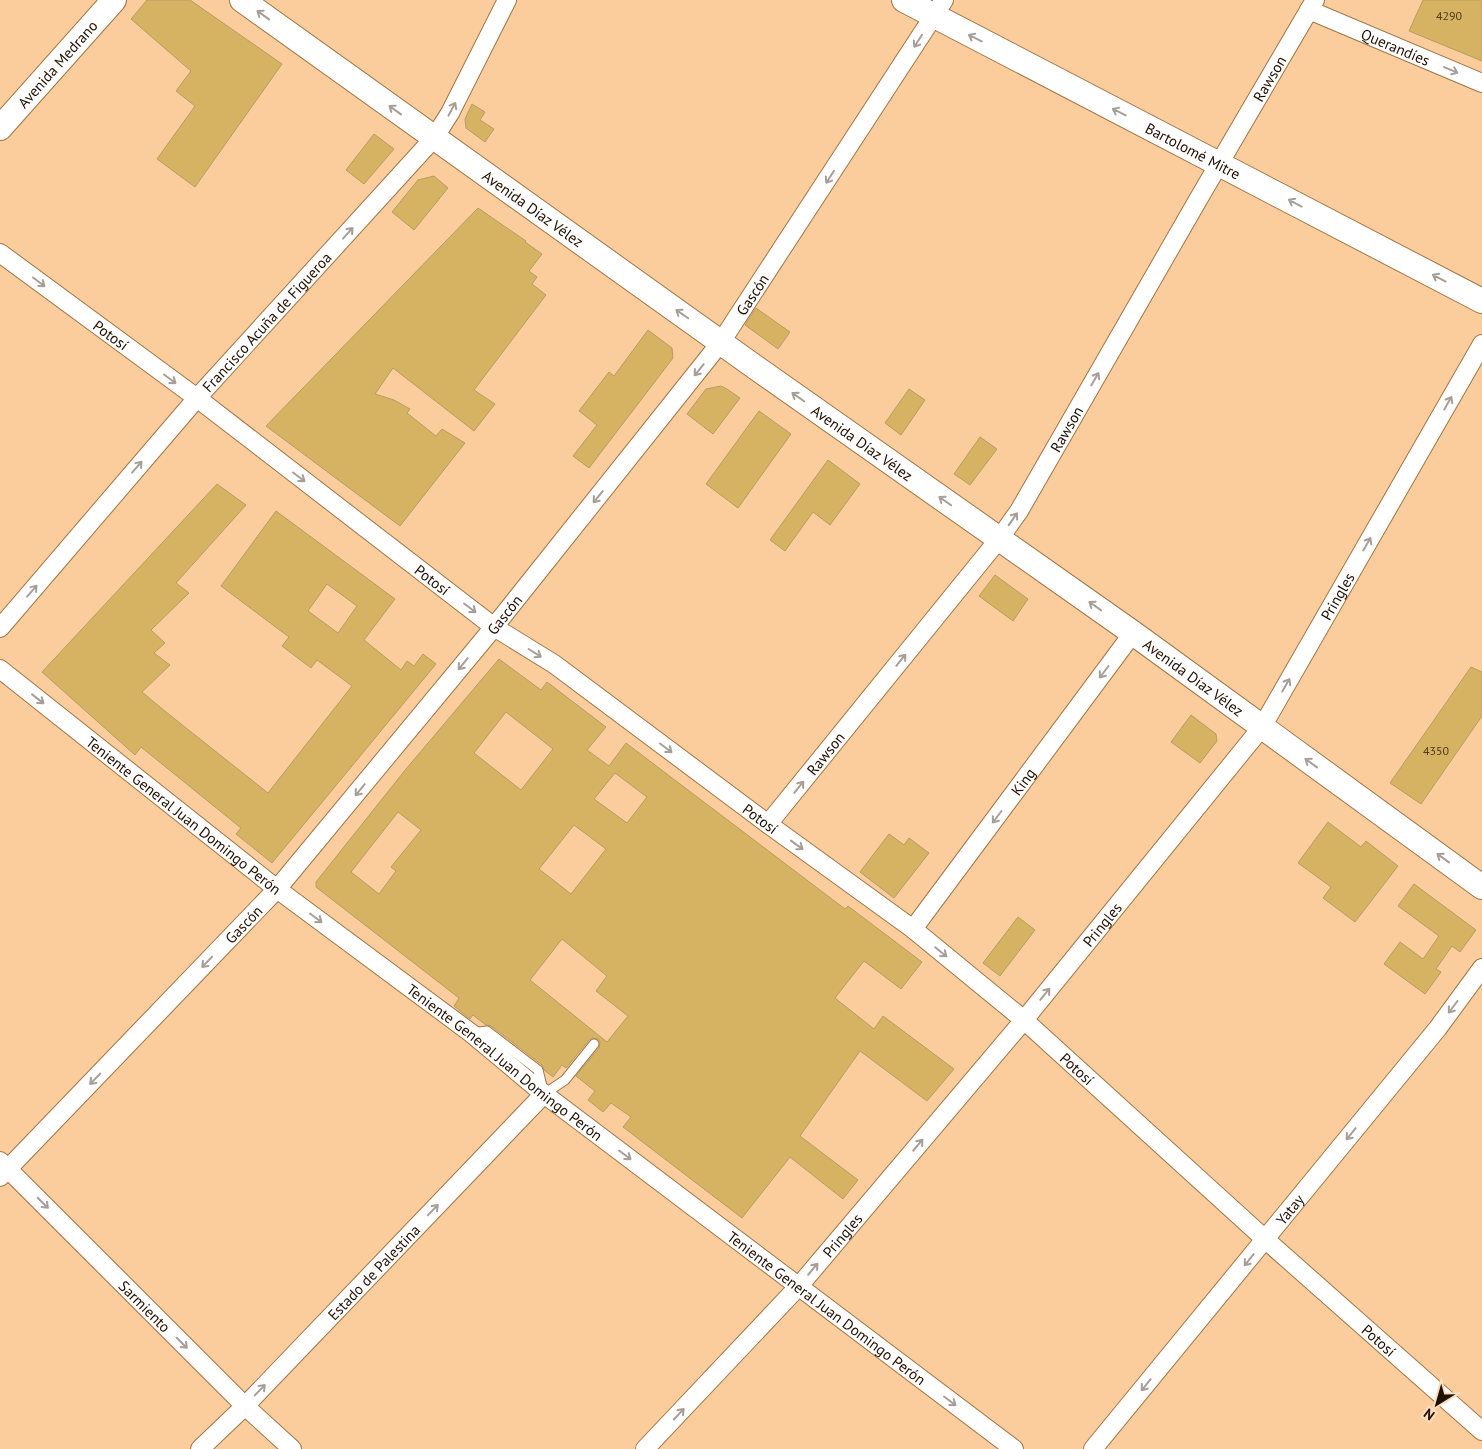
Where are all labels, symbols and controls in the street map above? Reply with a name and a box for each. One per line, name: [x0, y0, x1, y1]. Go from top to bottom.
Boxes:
house number: 4290: [1436, 8, 1463, 23]
one-way arrow: [256, 10, 270, 20]
street label: Avenida Medrano: [13, 16, 101, 112]
street label: Querandíes: [1358, 24, 1433, 69]
one-way arrow: [913, 33, 923, 47]
one-way arrow: [968, 33, 983, 42]
street label: Rawson: [1248, 52, 1290, 105]
one-way arrow: [1443, 65, 1458, 75]
one-way arrow: [447, 102, 457, 117]
one-way arrow: [388, 105, 402, 115]
one-way arrow: [1112, 107, 1127, 117]
street label: Bartolomé Mitre: [1142, 118, 1244, 183]
street label: Avenida Díaz Vélez: [479, 166, 587, 251]
one-way arrow: [824, 170, 834, 184]
one-way arrow: [1287, 198, 1302, 208]
one-way arrow: [342, 227, 353, 240]
street label: Francisco Acuña de Figueroa: [198, 248, 335, 396]
street label: Gascón: [732, 270, 772, 319]
one-way arrow: [1432, 273, 1447, 282]
one-way arrow: [32, 277, 46, 287]
one-way arrow: [675, 309, 689, 319]
street label: Potosí: [90, 316, 133, 354]
one-way arrow: [694, 363, 705, 376]
one-way arrow: [1090, 372, 1100, 387]
one-way arrow: [163, 373, 176, 384]
one-way arrow: [791, 392, 805, 402]
one-way arrow: [1443, 395, 1453, 410]
street label: Avenida Díaz Vélez: [808, 400, 917, 485]
street label: Rawson: [1046, 403, 1087, 455]
one-way arrow: [132, 461, 143, 474]
one-way arrow: [292, 472, 306, 482]
one-way arrow: [592, 490, 603, 503]
one-way arrow: [938, 496, 952, 506]
one-way arrow: [1008, 513, 1018, 527]
one-way arrow: [1362, 536, 1372, 551]
street label: Potosí: [411, 560, 454, 599]
street label: Pringles: [1316, 569, 1358, 623]
one-way arrow: [26, 584, 37, 597]
street label: Gascón: [482, 591, 526, 638]
one-way arrow: [1088, 601, 1102, 611]
one-way arrow: [463, 602, 476, 613]
street label: Avenida Díaz Vélez: [1140, 634, 1248, 720]
one-way arrow: [528, 648, 542, 658]
one-way arrow: [896, 654, 907, 667]
one-way arrow: [458, 657, 469, 670]
one-way arrow: [1099, 665, 1109, 679]
one-way arrow: [1282, 678, 1292, 692]
one-way arrow: [31, 694, 45, 704]
street label: Rawson: [802, 728, 848, 779]
street label: Teniente General Juan Domingo Perón: [83, 732, 285, 898]
one-way arrow: [659, 743, 672, 754]
house number: 4350: [1423, 743, 1450, 758]
one-way arrow: [1305, 757, 1318, 768]
street label: King: [1006, 764, 1039, 799]
one-way arrow: [793, 780, 804, 793]
one-way arrow: [354, 783, 365, 796]
street label: Potosí: [739, 799, 782, 838]
one-way arrow: [992, 810, 1002, 824]
one-way arrow: [790, 840, 804, 850]
one-way arrow: [1436, 853, 1450, 863]
street label: Pringles: [1078, 898, 1125, 950]
street label: Gascón: [221, 901, 266, 947]
one-way arrow: [309, 913, 323, 923]
one-way arrow: [935, 947, 948, 958]
one-way arrow: [201, 955, 213, 968]
street label: Teniente General Juan Domingo Perón: [403, 979, 607, 1145]
one-way arrow: [1040, 988, 1051, 1001]
one-way arrow: [1448, 1000, 1458, 1014]
street label: Potosí: [1056, 1048, 1098, 1089]
one-way arrow: [89, 1072, 101, 1085]
one-way arrow: [1346, 1127, 1357, 1140]
one-way arrow: [912, 1139, 923, 1152]
one-way arrow: [618, 1150, 632, 1160]
street label: Yatay: [1271, 1190, 1308, 1229]
one-way arrow: [37, 1197, 49, 1209]
one-way arrow: [427, 1203, 439, 1216]
street label: Pringles: [818, 1209, 866, 1261]
street label: Estado de Palestina: [323, 1220, 424, 1324]
street label: Teniente General Juan Domingo Perón: [724, 1227, 930, 1389]
one-way arrow: [1244, 1253, 1255, 1266]
one-way arrow: [807, 1263, 818, 1276]
street label: Sarmiento: [115, 1276, 175, 1336]
street label: Potosí: [1358, 1320, 1400, 1360]
one-way arrow: [176, 1337, 188, 1349]
one-way arrow: [1140, 1379, 1151, 1392]
north arrow: [1412, 1379, 1462, 1429]
one-way arrow: [254, 1384, 266, 1396]
one-way arrow: [943, 1395, 956, 1406]
text: N: [1420, 1404, 1438, 1424]
one-way arrow: [673, 1407, 685, 1420]

